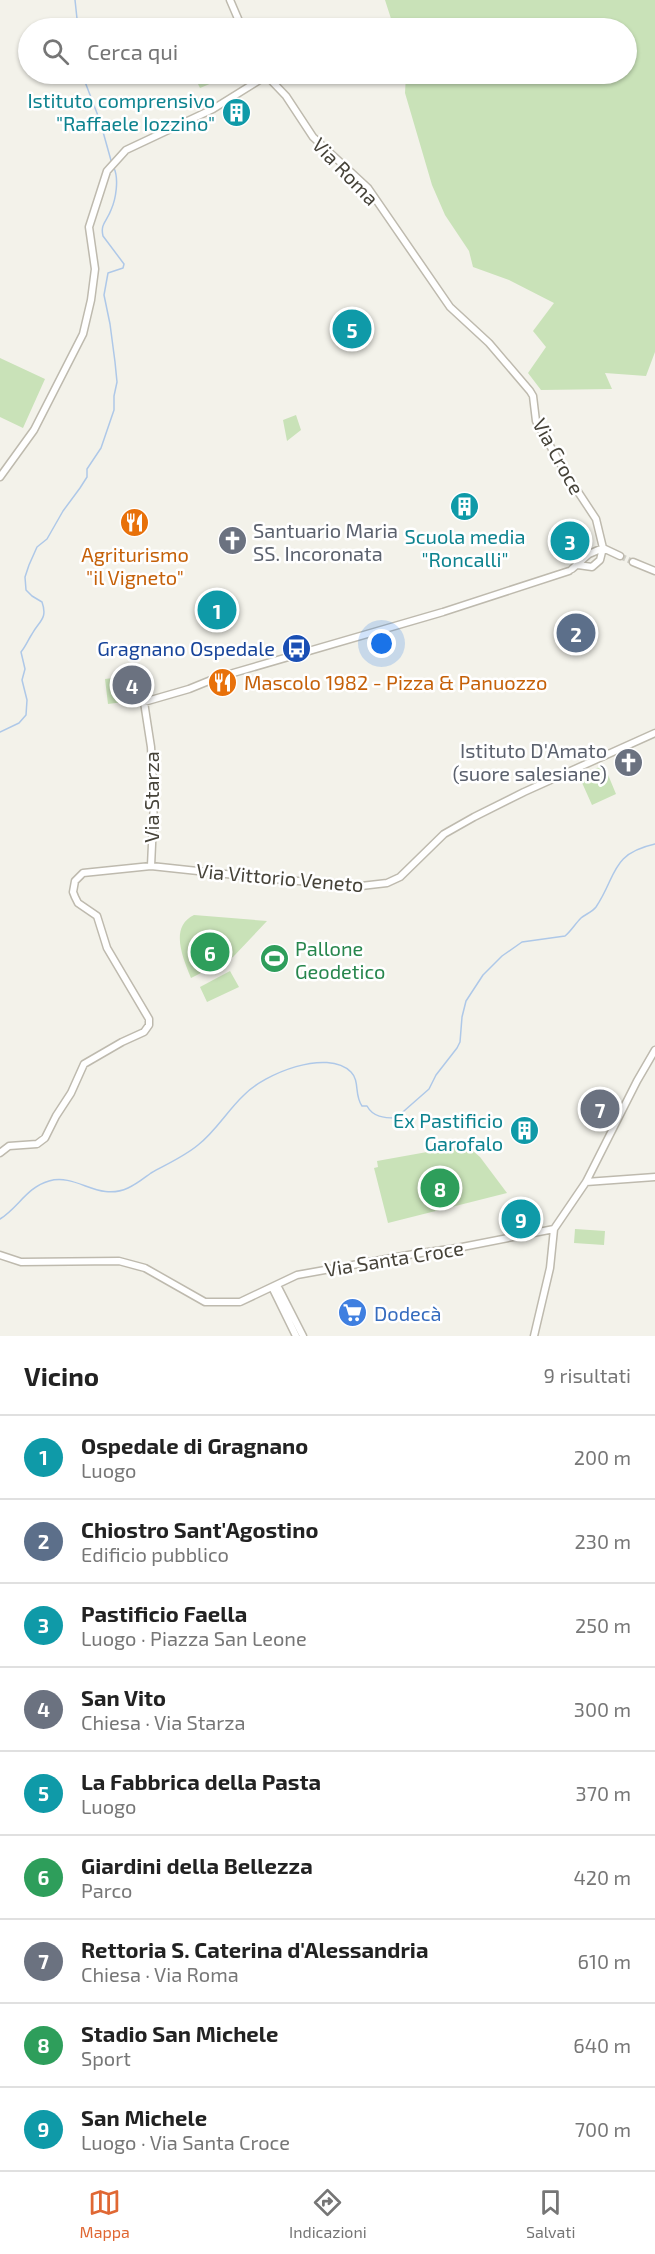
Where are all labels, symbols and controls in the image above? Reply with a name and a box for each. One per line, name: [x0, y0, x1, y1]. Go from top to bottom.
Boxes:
search box: [18, 18, 637, 84]
icon: search: [39, 35, 72, 68]
text: Cerca qui: [87, 38, 178, 64]
place label: Istituto comprensivo "Raffaele Iozzino": [27, 88, 215, 135]
building icon: Istituto comprensivo "Raffaele Iozzino": [220, 96, 252, 128]
street label: Via Roma: [308, 132, 384, 210]
pin: 5: [332, 306, 372, 352]
street label: Via Croce: [528, 414, 590, 498]
building icon: Scuola media "Roncalli": [449, 490, 481, 522]
restaurant icon: Agriturismo "il Vigneto": [119, 507, 151, 539]
place label: Santuario Maria SS. Incoronata: [253, 518, 398, 565]
pin: 3: [550, 518, 590, 564]
place label: Scuola media "Roncalli": [405, 524, 525, 571]
church icon: Santuario Maria SS. Incoronata: [216, 525, 248, 557]
place label: Agriturismo "il Vigneto": [81, 542, 189, 589]
pin: 1: [198, 588, 236, 632]
pin: 2: [556, 610, 596, 656]
your location: [367, 629, 396, 658]
bus stop icon: Gragnano Ospedale: [280, 632, 312, 664]
place label: Gragnano Ospedale: [97, 636, 275, 660]
pin: 4: [112, 662, 152, 708]
restaurant icon: Mascolo 1982 - Pizza & Panuozzo: [207, 666, 239, 698]
place label: Mascolo 1982 - Pizza & Panuozzo: [244, 670, 547, 694]
place label: Istituto D'Amato (suore salesiane): [452, 738, 607, 785]
church icon: Istituto D'Amato (suore salesiane): [612, 746, 644, 778]
street label: Via Starza: [139, 751, 163, 843]
street label: Via Vittorio Veneto: [195, 858, 365, 896]
pin: 6: [190, 930, 230, 974]
place label: Pallone Geodetico: [295, 936, 385, 983]
sports icon: Pallone Geodetico: [258, 943, 290, 975]
pin: 7: [580, 1086, 620, 1132]
place label: Ex Pastificio Garofalo: [393, 1108, 503, 1155]
building icon: Ex Pastificio Garofalo: [508, 1115, 540, 1147]
pin: 8: [420, 1166, 460, 1210]
pin: 9: [502, 1196, 540, 1242]
street label: Via Santa Croce: [323, 1235, 465, 1281]
supermarket icon: Dodecà: [337, 1297, 369, 1329]
place label: Dodecà: [374, 1301, 442, 1325]
text: Vicino: [24, 1360, 99, 1391]
text: 9 risultati: [544, 1363, 631, 1387]
text: Ospedale di Gragnano: [81, 1432, 308, 1458]
text: 1: [39, 1445, 48, 1469]
text: 200 m: [574, 1445, 631, 1469]
text: Luogo: [81, 1458, 136, 1482]
text: Chiostro Sant'Agostino: [81, 1516, 318, 1542]
text: 2: [38, 1529, 49, 1553]
text: 230 m: [575, 1529, 631, 1553]
text: Edificio pubblico: [81, 1542, 229, 1566]
text: Pastificio Faella: [81, 1600, 247, 1626]
text: 3: [38, 1613, 49, 1637]
text: 250 m: [575, 1613, 631, 1637]
text: Luogo · Piazza San Leone: [81, 1626, 307, 1650]
text: San Vito: [81, 1684, 166, 1710]
text: 4: [37, 1697, 50, 1721]
text: 300 m: [574, 1697, 631, 1721]
text: Chiesa · Via Starza: [81, 1710, 246, 1734]
text: La Fabbrica della Pasta: [81, 1768, 321, 1794]
text: 5: [38, 1781, 49, 1805]
text: 370 m: [576, 1781, 631, 1805]
text: Luogo: [81, 1794, 136, 1818]
text: Giardini della Bellezza: [81, 1852, 313, 1878]
text: 6: [38, 1865, 49, 1889]
text: 420 m: [573, 1865, 631, 1889]
text: Parco: [81, 1878, 132, 1902]
text: Rettoria S. Caterina d'Alessandria: [81, 1936, 428, 1962]
text: 7: [38, 1949, 49, 1973]
text: 610 m: [578, 1949, 631, 1973]
text: Chiesa · Via Roma: [81, 1962, 239, 1986]
text: Stadio San Michele: [81, 2020, 278, 2046]
text: 8: [37, 2033, 50, 2057]
text: 640 m: [573, 2033, 631, 2057]
text: Sport: [81, 2046, 131, 2070]
text: San Michele: [81, 2104, 207, 2130]
text: 9: [38, 2117, 49, 2141]
text: 700 m: [575, 2117, 631, 2141]
text: Luogo · Via Santa Croce: [81, 2130, 290, 2154]
tab: Mappa: [80, 2186, 130, 2241]
tab: Indicazioni: [289, 2186, 367, 2241]
tab: Salvati: [526, 2186, 575, 2241]

